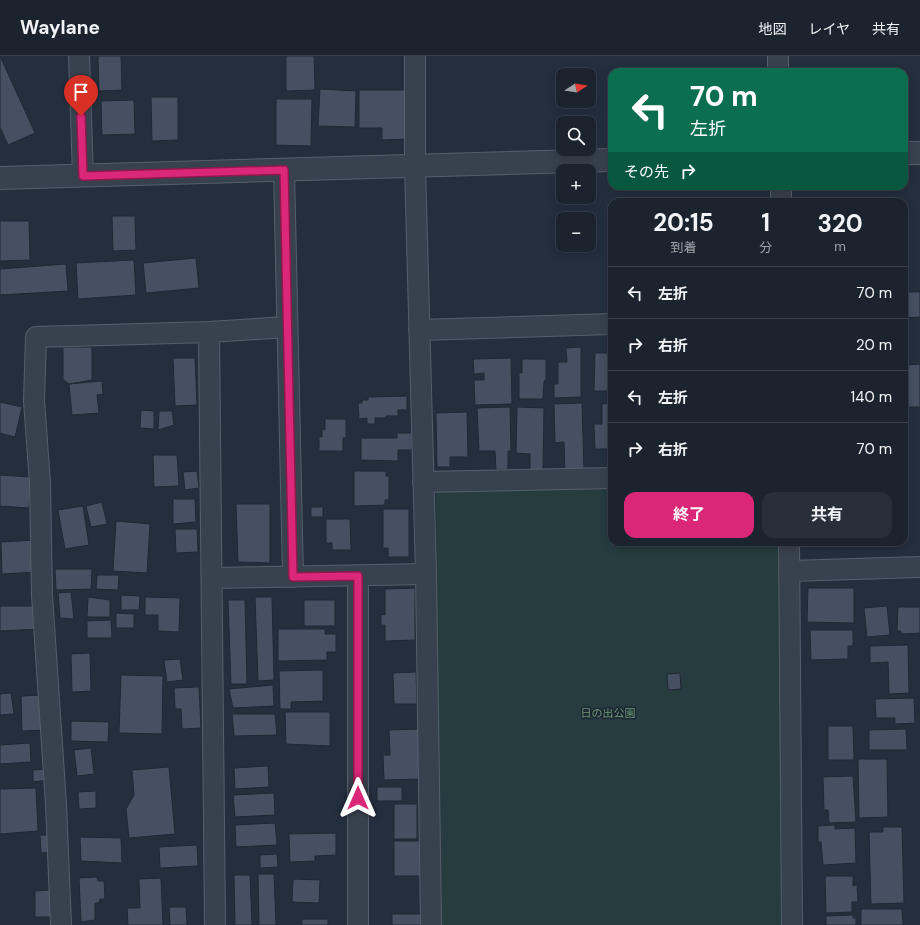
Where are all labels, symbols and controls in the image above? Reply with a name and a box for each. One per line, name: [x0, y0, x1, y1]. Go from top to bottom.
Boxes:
text: Waylane: [20, 15, 100, 40]
text: 地図: [758, 20, 786, 38]
text: レイヤ: [808, 20, 850, 38]
text: 共有: [872, 20, 900, 38]
north arrow: [556, 68, 596, 108]
map controls: [556, 68, 596, 252]
pin: [64, 75, 98, 116]
text: 70 m: [690, 78, 758, 115]
icon: arrive: [70, 81, 92, 103]
icon: left: [624, 84, 676, 136]
button: search: [556, 116, 596, 156]
text: 左折: [690, 117, 726, 141]
icon: right: [677, 160, 699, 182]
text: その先: [624, 162, 669, 182]
button: +: [556, 164, 596, 204]
text: 20:15: [653, 207, 714, 238]
text: 1: [761, 207, 770, 238]
text: 320: [818, 208, 863, 239]
button: −: [556, 212, 596, 252]
text: m: [834, 238, 846, 255]
text: 到着: [671, 239, 697, 256]
text: 分: [759, 239, 772, 256]
icon: left: [624, 282, 646, 304]
text: 70 m: [857, 283, 892, 303]
text: 左折: [658, 284, 688, 304]
icon: right: [624, 334, 646, 356]
text: 20 m: [856, 335, 892, 355]
text: 右折: [658, 336, 688, 356]
icon: left: [624, 386, 646, 408]
text: 140 m: [851, 387, 892, 407]
text: 左折: [658, 388, 688, 408]
icon: right: [624, 438, 646, 460]
text: 70 m: [857, 439, 892, 459]
text: 右折: [658, 440, 688, 460]
button: 終了: [624, 492, 754, 538]
button: 共有: [762, 492, 892, 538]
park label: 日の出公園: [581, 706, 636, 720]
position arrow: [337, 777, 379, 819]

